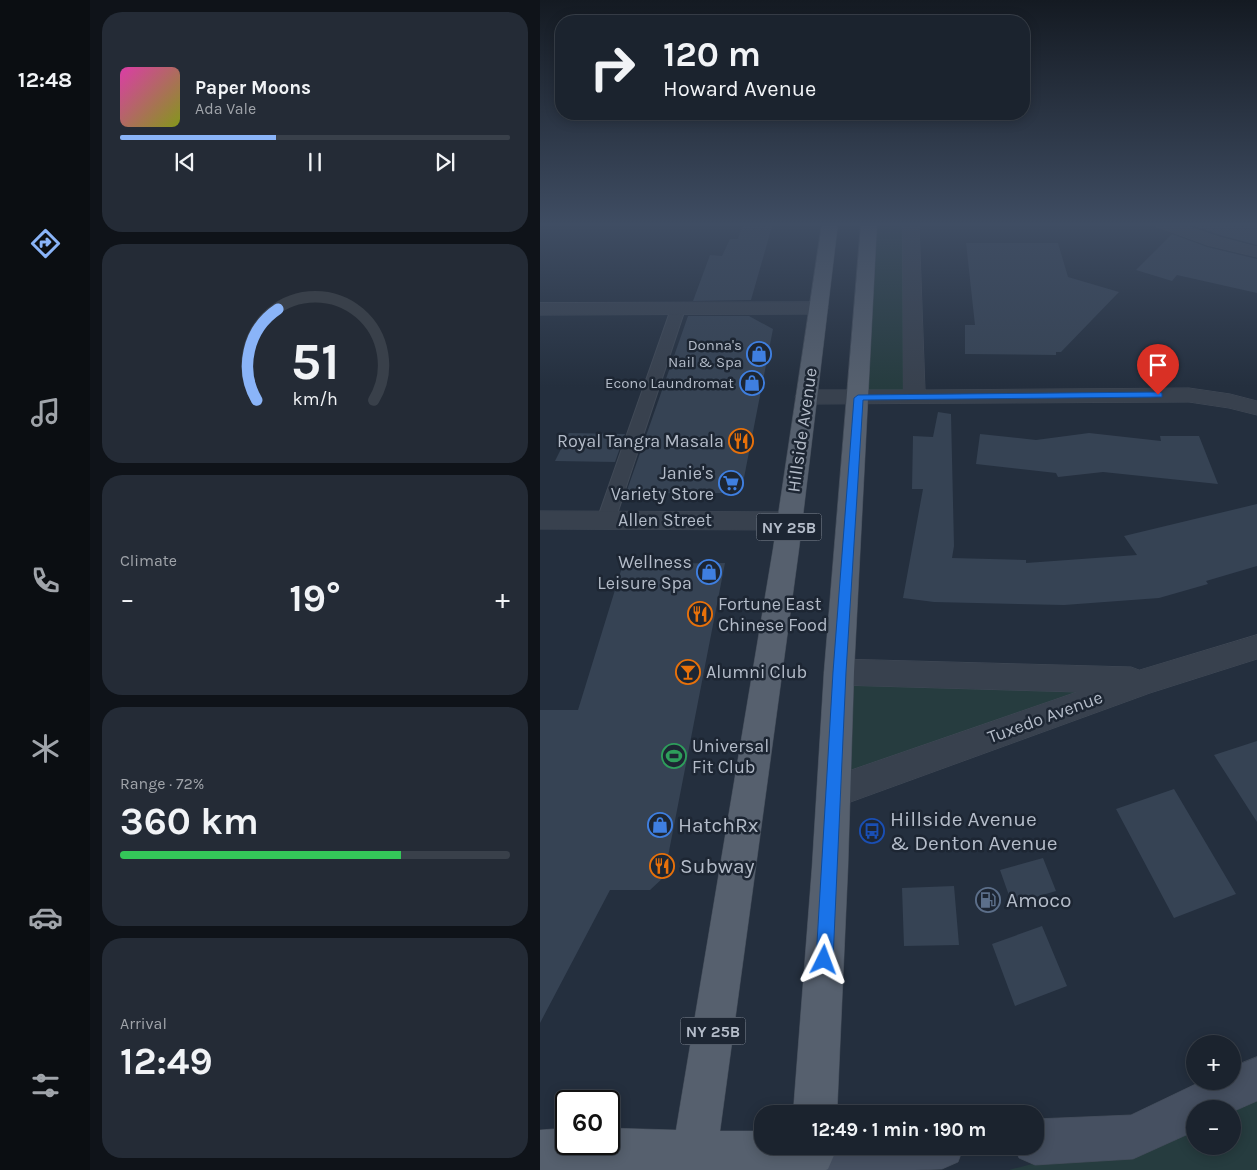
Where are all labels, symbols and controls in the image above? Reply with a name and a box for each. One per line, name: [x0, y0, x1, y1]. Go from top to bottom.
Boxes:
text: 120 m: [663, 34, 761, 75]
icon: right: [580, 35, 645, 100]
text: 12:48: [18, 67, 72, 93]
text: Howard Avenue: [663, 76, 816, 102]
text: Paper Moons: [195, 77, 311, 99]
text: Ada Vale: [195, 99, 256, 118]
icon: previous: [171, 148, 199, 176]
icon: pause: [301, 148, 329, 176]
icon: next: [431, 148, 459, 176]
icon: directions: [28, 226, 63, 261]
text: 51: [291, 331, 339, 392]
place label: Donna's Nail & Spa: [668, 336, 742, 371]
shop icon: Donna's Nail & Spa: [746, 341, 772, 367]
pin: [1137, 344, 1179, 395]
icon: arrive: [1144, 351, 1172, 379]
street label: Hillside Avenue: [782, 366, 822, 494]
shop icon: Econo Laundromat: [739, 370, 765, 396]
place label: Econo Laundromat: [605, 374, 734, 392]
text: km/h: [292, 389, 338, 410]
icon: music: [28, 395, 63, 430]
restaurant icon: Royal Tangra Masala: [728, 428, 754, 454]
place label: Royal Tangra Masala: [557, 430, 724, 452]
place label: Janie's Variety Store: [611, 462, 714, 505]
supermarket icon: Janie's Variety Store: [718, 470, 744, 496]
street label: Allen Street: [618, 509, 712, 531]
road number: NY 25B: [756, 514, 822, 540]
text: Climate: [120, 551, 177, 570]
place label: Wellness Leisure Spa: [597, 551, 692, 594]
shop icon: Wellness Leisure Spa: [696, 559, 722, 585]
icon: phone: [28, 563, 63, 598]
text: 19°: [289, 576, 341, 621]
text: −: [120, 582, 135, 615]
text: +: [495, 582, 510, 615]
place label: Fortune East Chinese Food: [718, 593, 828, 636]
restaurant icon: Fortune East Chinese Food: [687, 601, 713, 627]
bar icon: Alumni Club: [675, 659, 701, 685]
place label: Alumni Club: [706, 661, 807, 683]
street label: Tuxedo Avenue: [984, 686, 1106, 748]
icon: climate: [28, 731, 63, 766]
place label: Universal Fit Club: [692, 735, 769, 778]
sports icon: Universal Fit Club: [661, 743, 687, 769]
text: Range · 72%: [120, 774, 204, 793]
text: 360 km: [120, 799, 259, 844]
place label: Hillside Avenue & Denton Avenue: [890, 807, 1058, 855]
shop icon: HatchRx: [647, 812, 673, 838]
place label: HatchRx: [678, 813, 759, 837]
bus stop icon: Hillside Avenue & Denton Avenue: [859, 818, 885, 844]
restaurant icon: Subway: [649, 853, 675, 879]
place label: Subway: [680, 854, 755, 878]
fuel station icon: Amoco: [975, 887, 1001, 913]
place label: Amoco: [1006, 888, 1072, 912]
icon: car: [28, 900, 63, 935]
position arrow: [797, 933, 849, 985]
text: Arrival: [120, 1014, 167, 1033]
road number: NY 25B: [680, 1018, 746, 1044]
map controls: [1186, 1035, 1241, 1155]
button: +: [1186, 1035, 1241, 1090]
text: 12:49: [120, 1039, 213, 1084]
icon: filters: [28, 1068, 63, 1103]
speed limit sign: 60: [555, 1090, 620, 1155]
button: −: [1186, 1100, 1241, 1155]
text: 12:49 · 1 min · 190 m: [812, 1119, 986, 1141]

